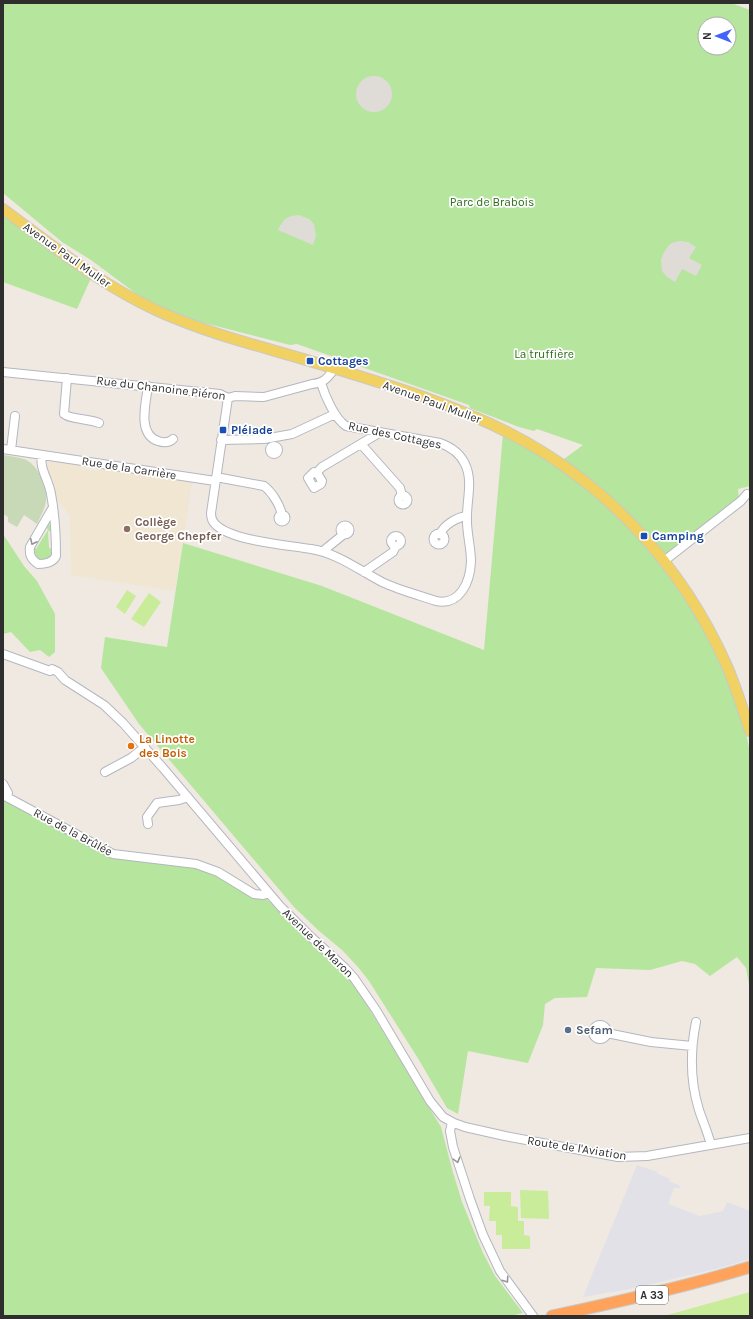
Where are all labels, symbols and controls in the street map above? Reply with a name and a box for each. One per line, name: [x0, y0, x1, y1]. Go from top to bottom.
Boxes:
north arrow: [697, 16, 737, 56]
text: N: [701, 32, 714, 40]
park label: Parc de Brabois: [450, 195, 534, 209]
street label: Avenue Paul Muller: [21, 220, 114, 291]
park label: La truffière: [514, 347, 574, 361]
place label: Cottages: [318, 354, 369, 368]
marker: Cottages: [305, 356, 315, 366]
street label: Rue du Chanoine Piéron: [96, 373, 226, 403]
street label: Avenue Paul Muller: [381, 378, 484, 427]
street label: Rue des Cottages: [347, 418, 443, 452]
place label: Pléiade: [231, 423, 273, 437]
marker: Pléiade: [218, 425, 228, 435]
street label: Rue de la Carrière: [81, 454, 177, 482]
place label: Collège George Chepfer: [135, 515, 222, 543]
marker: Collège George Chepfer: [122, 524, 132, 534]
place label: Camping: [652, 529, 704, 543]
marker: Camping: [639, 531, 649, 541]
one-way arrow: [30, 538, 38, 545]
place label: La Linotte des Bois: [139, 732, 195, 760]
marker: La Linotte des Bois: [126, 741, 136, 751]
street label: Rue de la Brûlée: [31, 805, 115, 859]
street label: Avenue de Maron: [280, 906, 356, 980]
place label: Sefam: [576, 1023, 613, 1037]
marker: Sefam: [563, 1025, 573, 1035]
street label: Route de l'Aviation: [526, 1133, 628, 1163]
one-way arrow: [452, 1156, 461, 1163]
one-way arrow: [501, 1275, 508, 1282]
road number: A 33: [636, 1286, 668, 1304]

